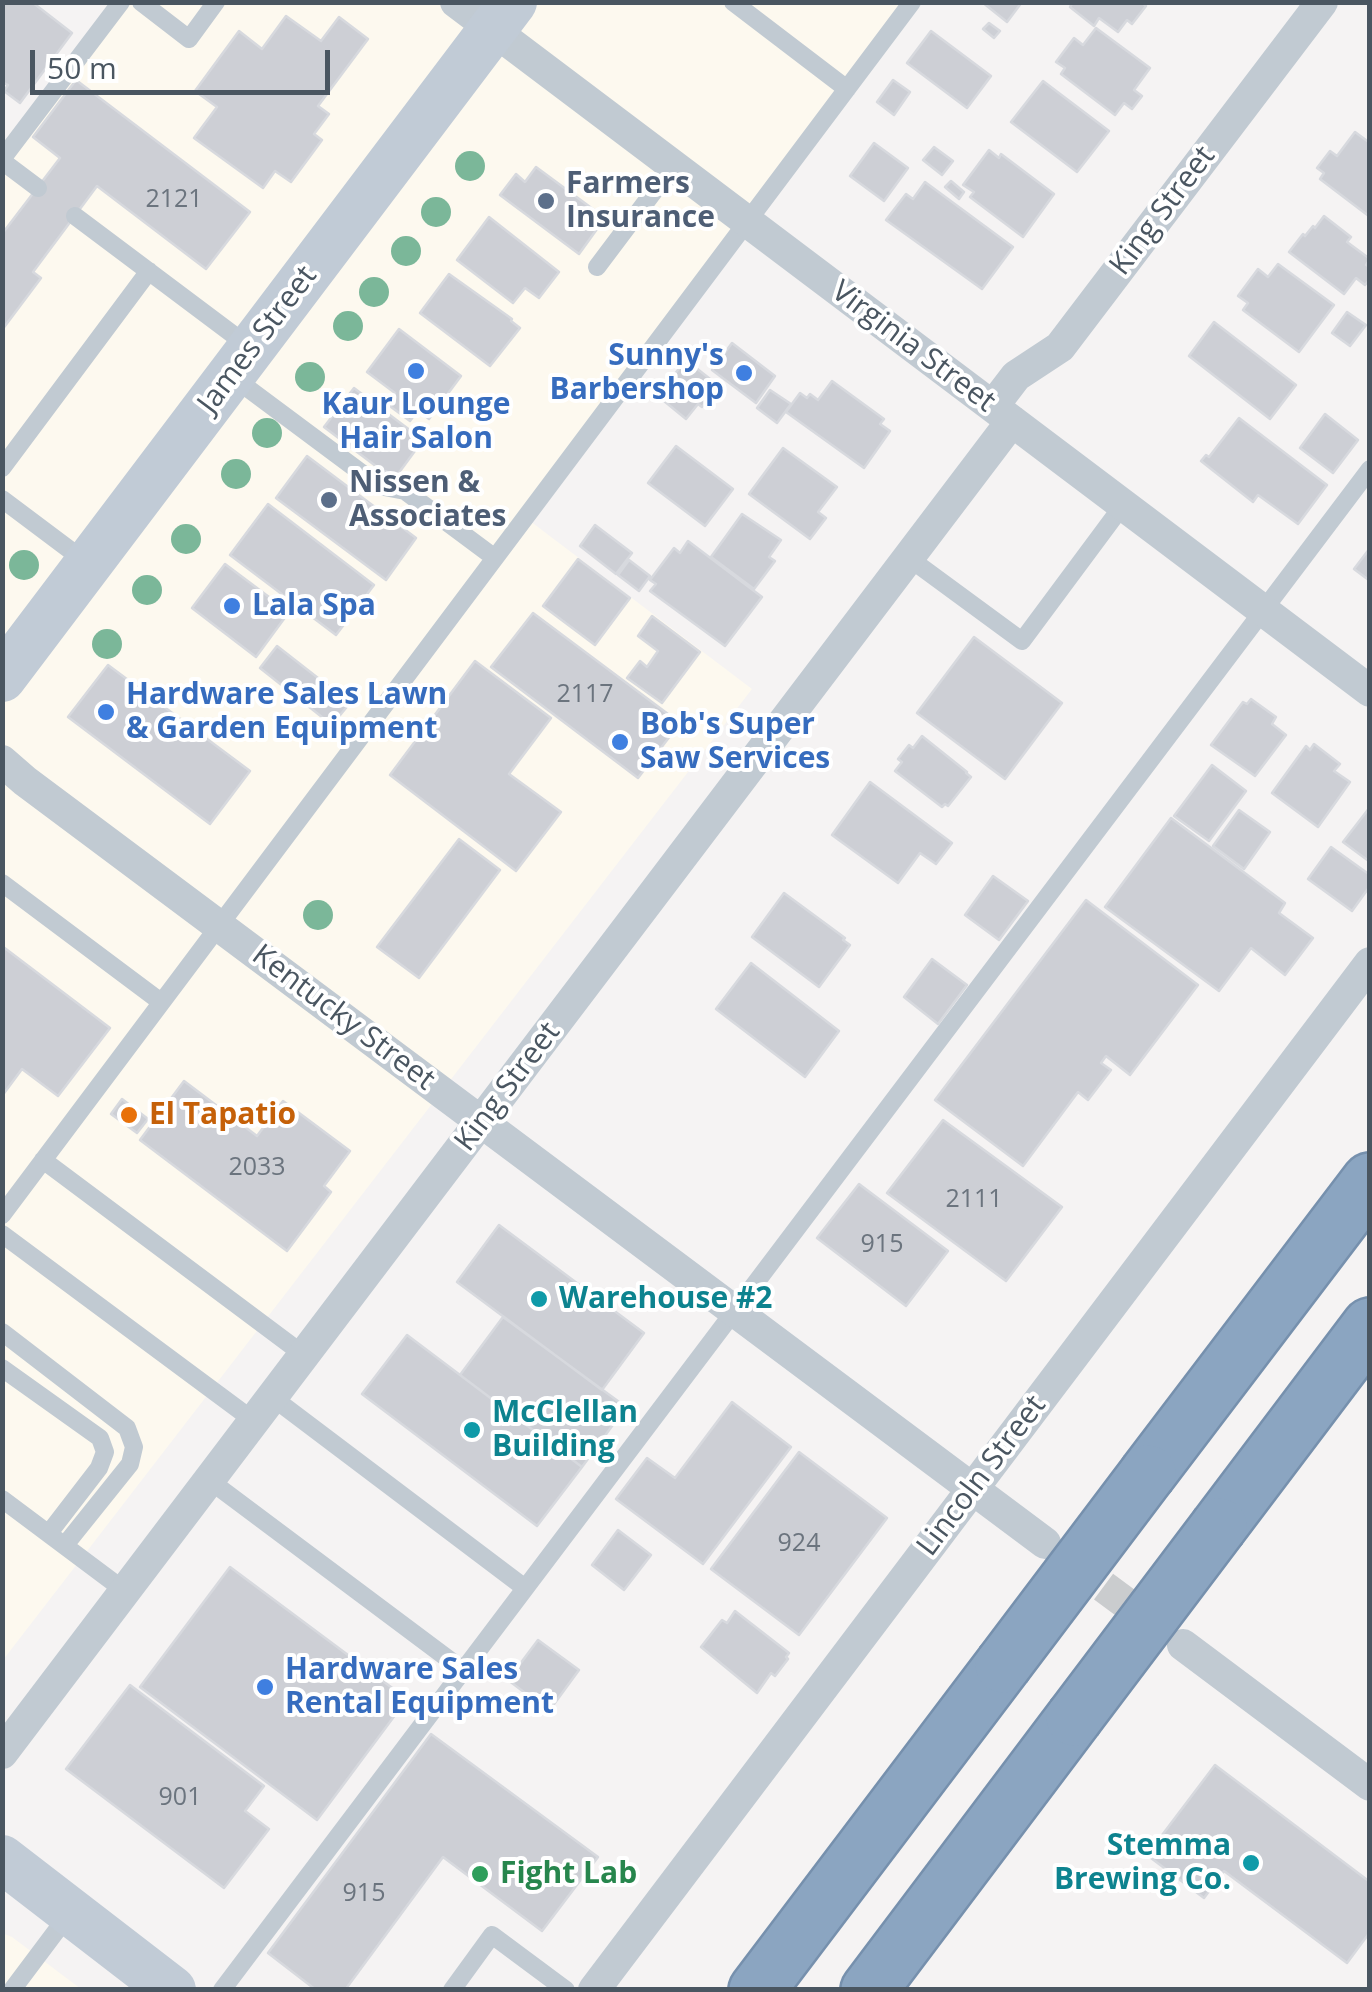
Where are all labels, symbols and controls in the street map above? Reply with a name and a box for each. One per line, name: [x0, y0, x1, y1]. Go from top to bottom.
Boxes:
scale bar: [35, 30, 335, 92]
text: 50 m: [47, 47, 117, 88]
street label: King Street: [1103, 139, 1223, 283]
place label: Farmers Insurance: [566, 166, 715, 236]
house number: 2121: [145, 185, 203, 215]
marker: Farmers Insurance: [535, 190, 557, 212]
street label: James Street: [191, 259, 325, 421]
street label: Virginia Street: [824, 274, 1002, 420]
place label: Sunny's Barbershop: [550, 338, 724, 408]
marker: Kaur Lounge Hair Salon: [405, 360, 427, 382]
marker: Sunny's Barbershop: [733, 362, 755, 384]
place label: Kaur Lounge Hair Salon: [322, 387, 510, 458]
place label: Nissen & Associates: [349, 465, 506, 536]
marker: Nissen & Associates: [318, 489, 340, 511]
place label: Lala Spa: [252, 588, 376, 624]
marker: Lala Spa: [221, 595, 243, 617]
place label: Hardware Sales Lawn & Garden Equipment: [126, 677, 447, 748]
house number: 2117: [556, 680, 614, 710]
marker: Hardware Sales Lawn & Garden Equipment: [95, 701, 117, 723]
place label: Bob's Super Saw Services: [640, 707, 830, 778]
marker: Bob's Super Saw Services: [609, 731, 631, 753]
street label: Kentucky Street: [245, 938, 441, 1098]
street label: King Street: [448, 1015, 568, 1159]
place label: El Tapatio: [149, 1097, 296, 1133]
marker: El Tapatio: [118, 1104, 140, 1126]
house number: 2033: [228, 1153, 286, 1183]
house number: 2111: [945, 1185, 1003, 1215]
house number: 915: [861, 1230, 903, 1260]
place label: Warehouse #2: [559, 1281, 772, 1317]
marker: Warehouse #2: [528, 1288, 550, 1310]
street label: Lincoln Street: [910, 1389, 1054, 1563]
place label: McClellan Building: [492, 1395, 638, 1466]
marker: McClellan Building: [461, 1419, 483, 1441]
house number: 924: [778, 1529, 820, 1559]
place label: Hardware Sales Rental Equipment: [285, 1652, 554, 1722]
marker: Hardware Sales Rental Equipment: [254, 1676, 276, 1698]
house number: 901: [159, 1783, 201, 1813]
place label: Stemma Brewing Co.: [1054, 1828, 1231, 1898]
marker: Stemma Brewing Co.: [1240, 1852, 1262, 1874]
place label: Fight Lab: [500, 1856, 637, 1892]
marker: Fight Lab: [469, 1863, 491, 1885]
house number: 915: [343, 1879, 385, 1909]

